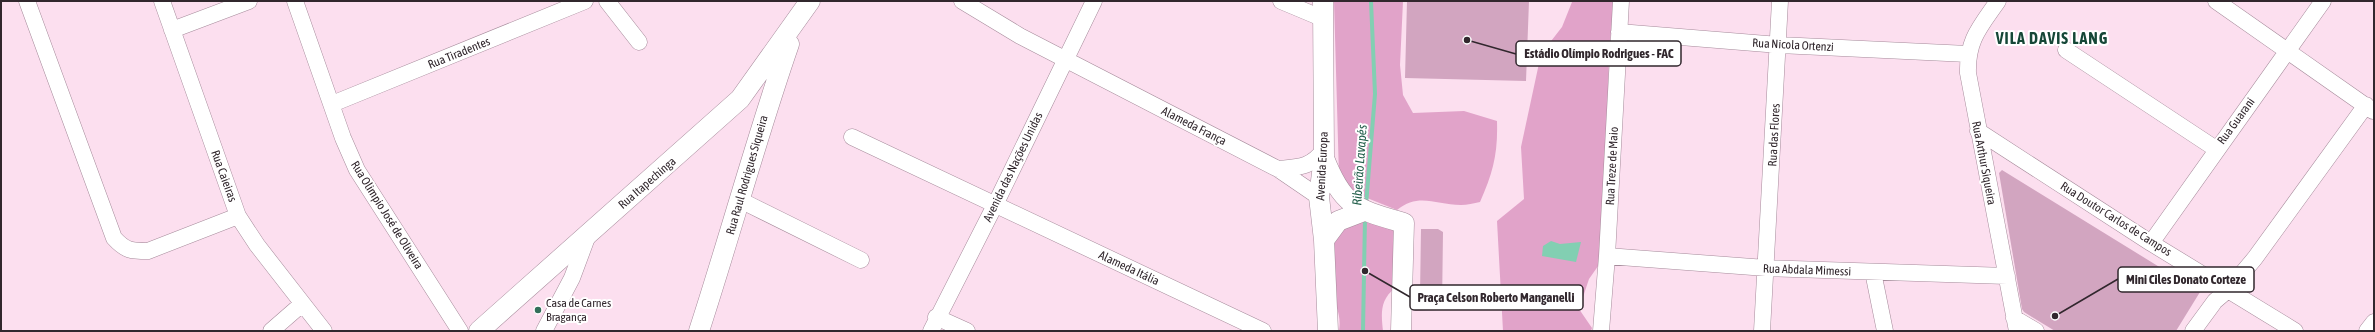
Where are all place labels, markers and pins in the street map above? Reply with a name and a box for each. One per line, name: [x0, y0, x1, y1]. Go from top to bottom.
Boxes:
callout: Estádio Olímpio Rodrigues - FAC: [1516, 41, 1681, 66]
callout: Mini Ciles Donato Corteze: [2118, 267, 2254, 292]
callout: Praça Celson Roberto Manganelli: [1410, 285, 1583, 310]
place label: Casa de Carnes Bragança: [546, 296, 611, 324]
marker: Casa de Carnes Bragança: [533, 305, 543, 315]

